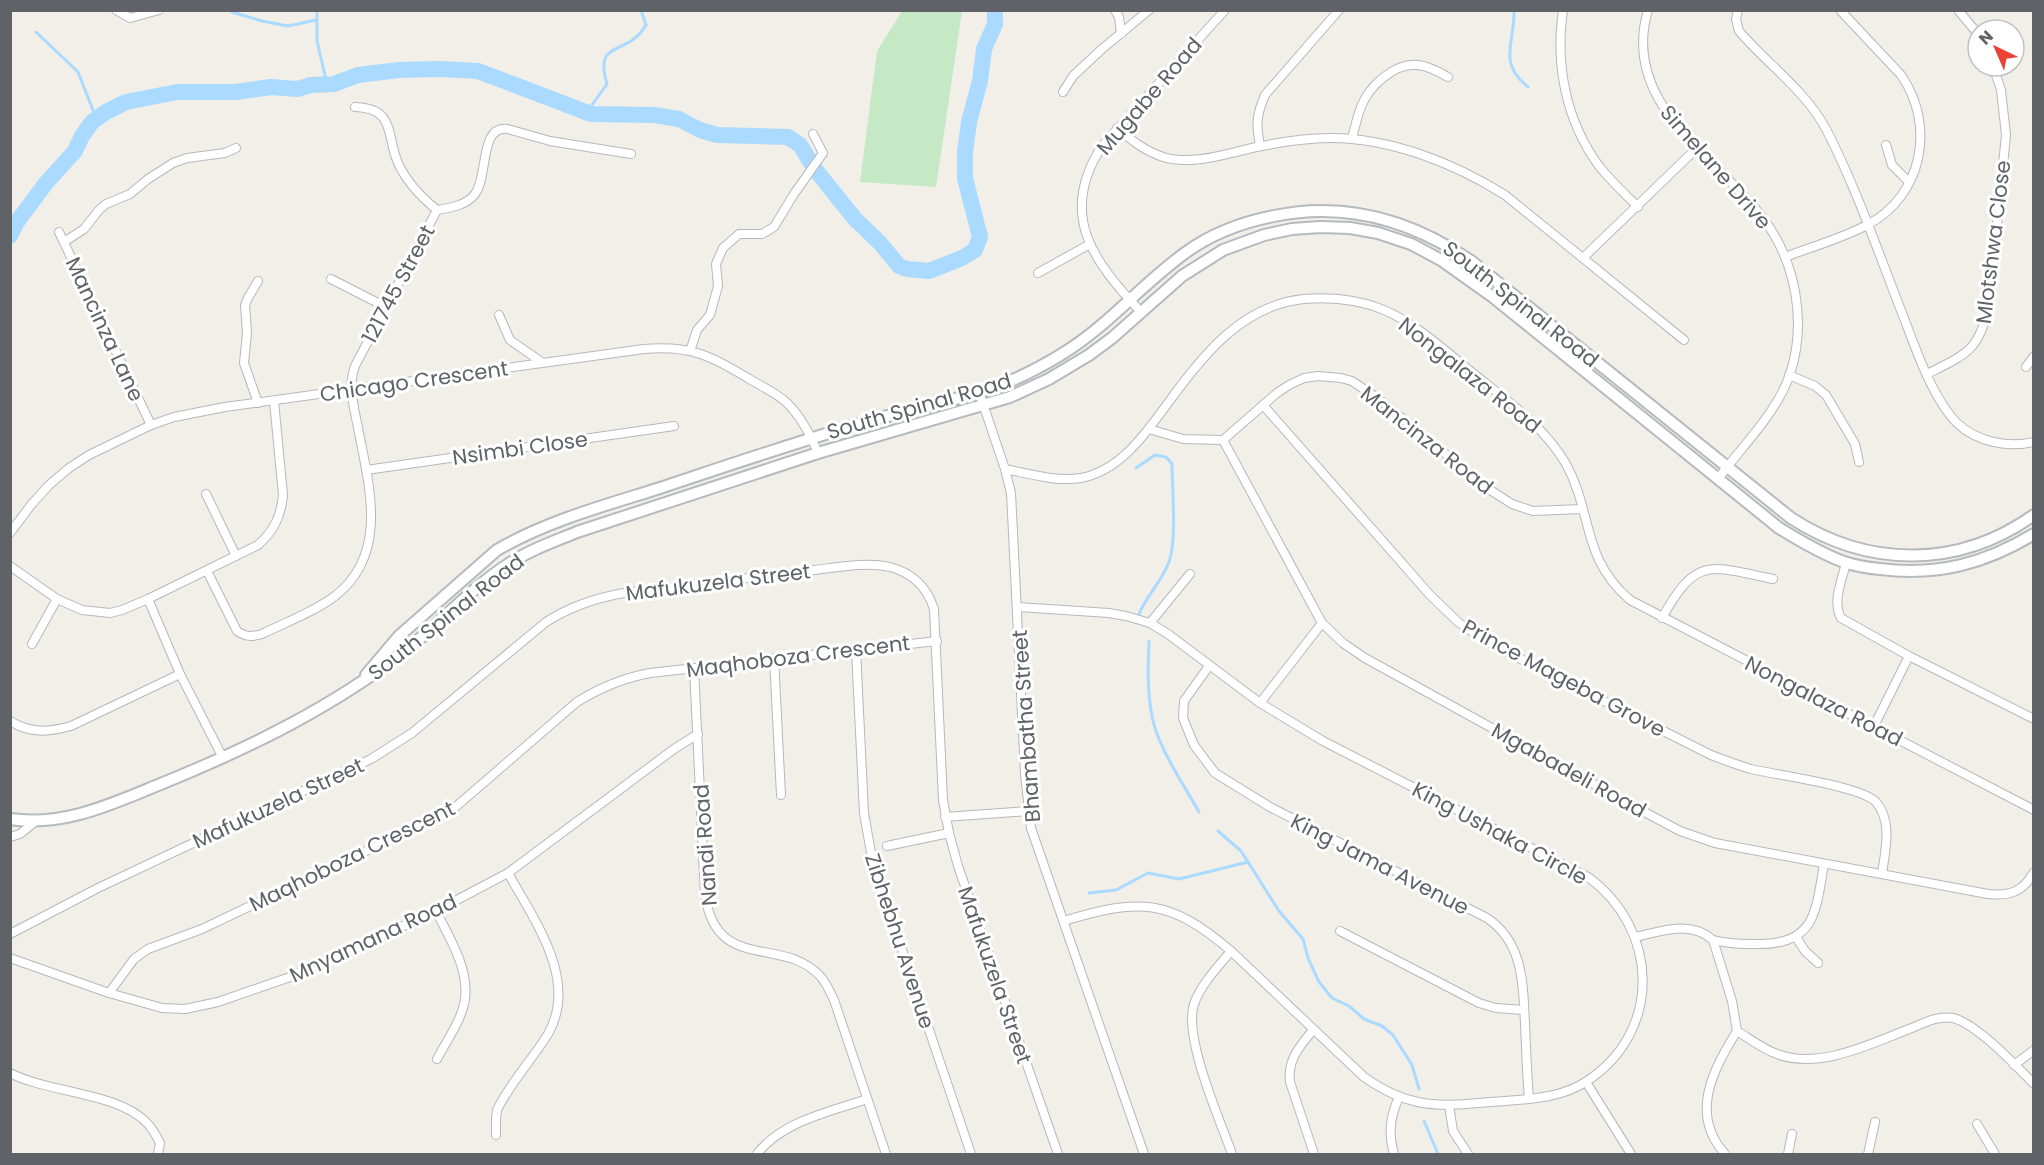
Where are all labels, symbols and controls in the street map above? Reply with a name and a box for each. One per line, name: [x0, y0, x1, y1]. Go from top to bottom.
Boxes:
north arrow: [1966, 18, 2026, 78]
text: N: [1974, 25, 1998, 50]
street label: Mugabe Road: [1090, 31, 1208, 161]
street label: Simelane Drive: [1654, 99, 1778, 235]
street label: Mlotshwa Close: [1969, 159, 2017, 325]
street label: 121745 Street: [355, 220, 441, 348]
street label: South Spinal Road: [1437, 234, 1605, 374]
street label: Mancinza Lane: [59, 252, 151, 406]
street label: Nongalaza Road: [1393, 310, 1547, 440]
street label: Chicago Crescent: [318, 353, 510, 409]
street label: South Spinal Road: [823, 366, 1015, 446]
street label: Mancinza Road: [1355, 379, 1499, 501]
street label: Nsimbi Close: [450, 424, 590, 472]
street label: South Spinal Road: [362, 547, 530, 687]
street label: Mafukuzela Street: [624, 556, 812, 608]
street label: Prince Mageba Grove: [1457, 612, 1671, 744]
street label: Maqhoboza Crescent: [684, 628, 912, 684]
street label: Bhambatha Street: [1005, 629, 1047, 823]
street label: Nongalaza Road: [1740, 649, 1908, 753]
street label: Mgabadeli Road: [1486, 715, 1652, 825]
street label: Mafukuzela Street: [188, 751, 368, 855]
street label: King Ushaka Circle: [1407, 775, 1593, 891]
street label: Nandi Road: [686, 783, 724, 907]
street label: Maqhoboza Crescent: [244, 794, 460, 918]
street label: King Jama Avenue: [1286, 806, 1474, 922]
street label: Zibhebhu Avenue: [858, 850, 942, 1032]
street label: Mafukuzela Street: [951, 882, 1039, 1068]
street label: Mnyamana Road: [285, 887, 461, 989]

